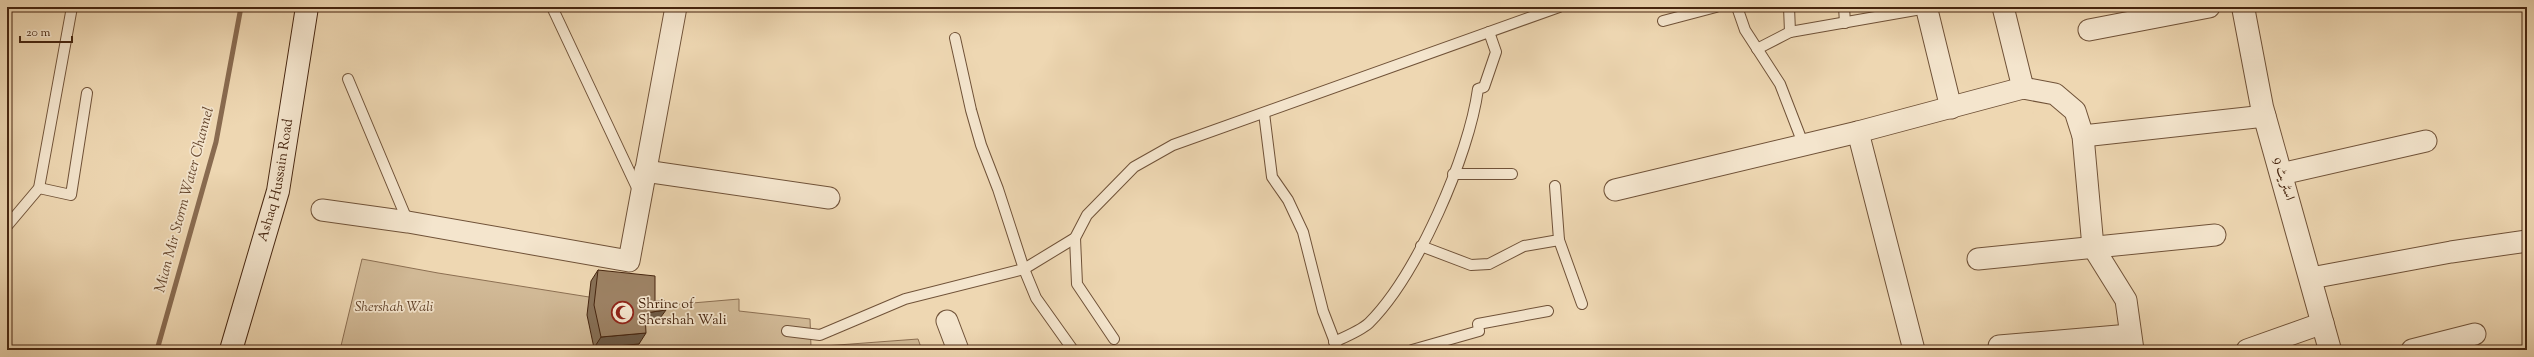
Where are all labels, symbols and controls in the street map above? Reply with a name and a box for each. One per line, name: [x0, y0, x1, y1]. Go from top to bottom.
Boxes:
scale bar: [20, 18, 72, 44]
text: 20 m: [26, 24, 51, 42]
water label: Mian Mir Storm Water Channel: [150, 105, 220, 295]
street label: Ashaq Hussain Road: [253, 117, 299, 244]
street label: اسٹریٹ 9: [2267, 155, 2299, 203]
place label: Shrine of Shershah Wali: [638, 295, 727, 331]
park label: Shershah Wali: [355, 298, 434, 318]
mosque icon: Shrine of Shershah Wali: [609, 300, 635, 326]

